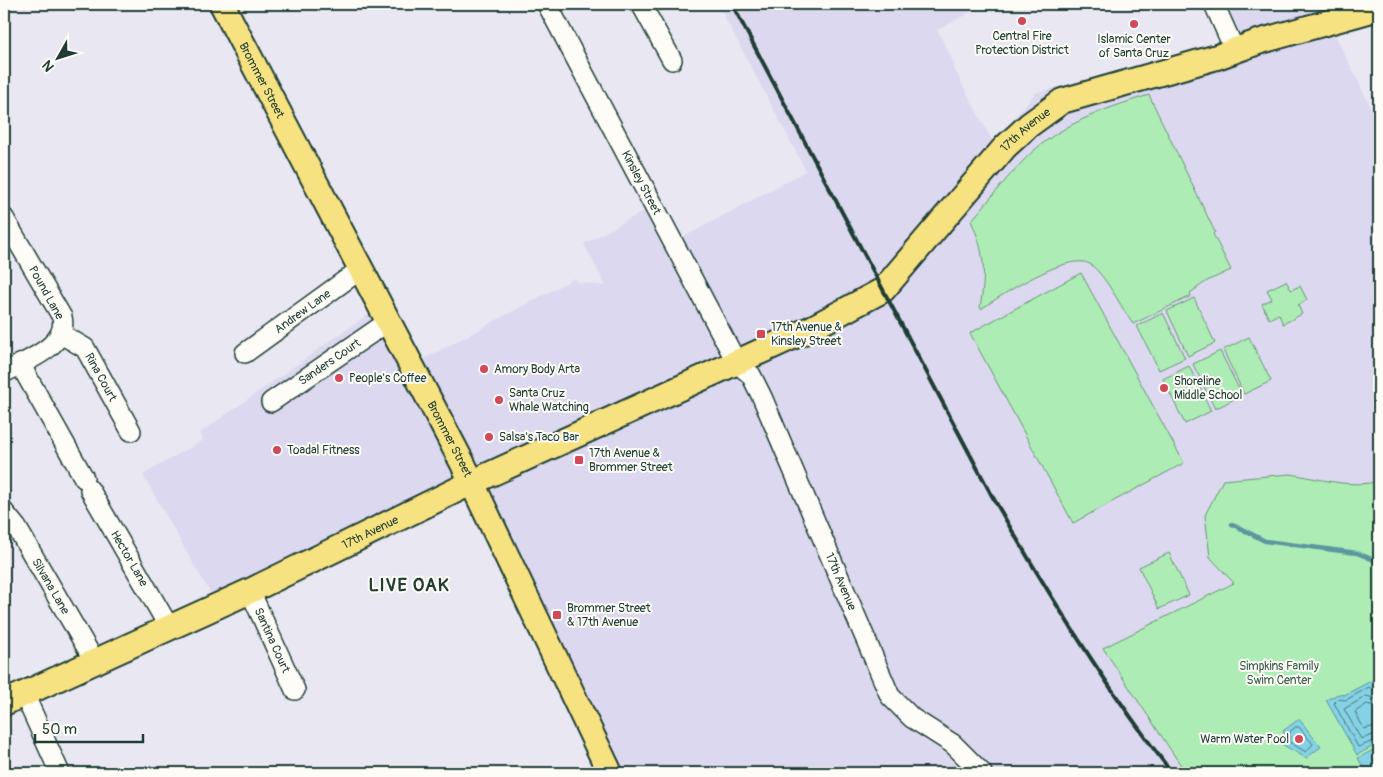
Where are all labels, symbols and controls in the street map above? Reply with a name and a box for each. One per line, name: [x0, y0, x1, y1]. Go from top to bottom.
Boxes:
marker: Central Fire Protection District: [1016, 15, 1028, 27]
marker: Islamic Center of Santa Cruz: [1128, 18, 1140, 30]
place label: Central Fire Protection District: [975, 29, 1069, 58]
north arrow: [32, 32, 82, 82]
place label: Islamic Center of Santa Cruz: [1097, 32, 1171, 61]
street label: Brommer Street: [236, 40, 288, 121]
text: N: [39, 57, 58, 75]
street label: 17th Avenue: [997, 104, 1053, 155]
street label: Kinsley Street: [618, 148, 665, 217]
street label: Pound Lane: [25, 264, 67, 323]
street label: Andrew Lane: [271, 286, 334, 337]
place label: 17th Avenue & Kinsley Street: [771, 320, 842, 349]
marker: 17th Avenue & Kinsley Street: [755, 328, 767, 340]
street label: Sanders Court: [295, 335, 364, 388]
street label: Rina Court: [82, 350, 121, 404]
place label: Amory Body Arta: [494, 362, 580, 377]
marker: Amory Body Arta: [478, 363, 490, 375]
place label: People's Coffee: [349, 371, 426, 386]
marker: People's Coffee: [333, 372, 345, 384]
place label: Shoreline Middle School: [1174, 374, 1243, 403]
marker: Shoreline Middle School: [1158, 382, 1170, 394]
place label: Santa Cruz Whale Watching: [509, 386, 589, 415]
marker: Santa Cruz Whale Watching: [493, 394, 505, 406]
street label: Brommer Street: [424, 398, 476, 480]
place label: Salsa's Taco Bar: [499, 430, 580, 445]
marker: Salsa's Taco Bar: [483, 431, 495, 443]
place label: Toadal Fitness: [287, 443, 360, 458]
marker: Toadal Fitness: [271, 444, 283, 456]
place label: 17th Avenue & Brommer Street: [589, 446, 673, 475]
marker: 17th Avenue & Brommer Street: [573, 454, 585, 466]
street label: 17th Avenue: [339, 512, 401, 552]
street label: Hector Lane: [107, 528, 152, 589]
street label: 17th Avenue: [822, 551, 860, 613]
street label: Silvana Lane: [29, 556, 73, 617]
district label: LIVE OAK: [368, 574, 450, 597]
place label: Brommer Street & 17th Avenue: [567, 601, 651, 630]
street label: Santina Court: [251, 605, 294, 675]
marker: Brommer Street & 17th Avenue: [551, 609, 563, 621]
park label: Simpkins Family Swim Center: [1239, 659, 1319, 688]
scale bar: [35, 712, 142, 744]
text: 50 m: [42, 720, 77, 739]
place label: Warm Water Pool: [1200, 732, 1289, 747]
marker: Warm Water Pool: [1293, 733, 1305, 745]

